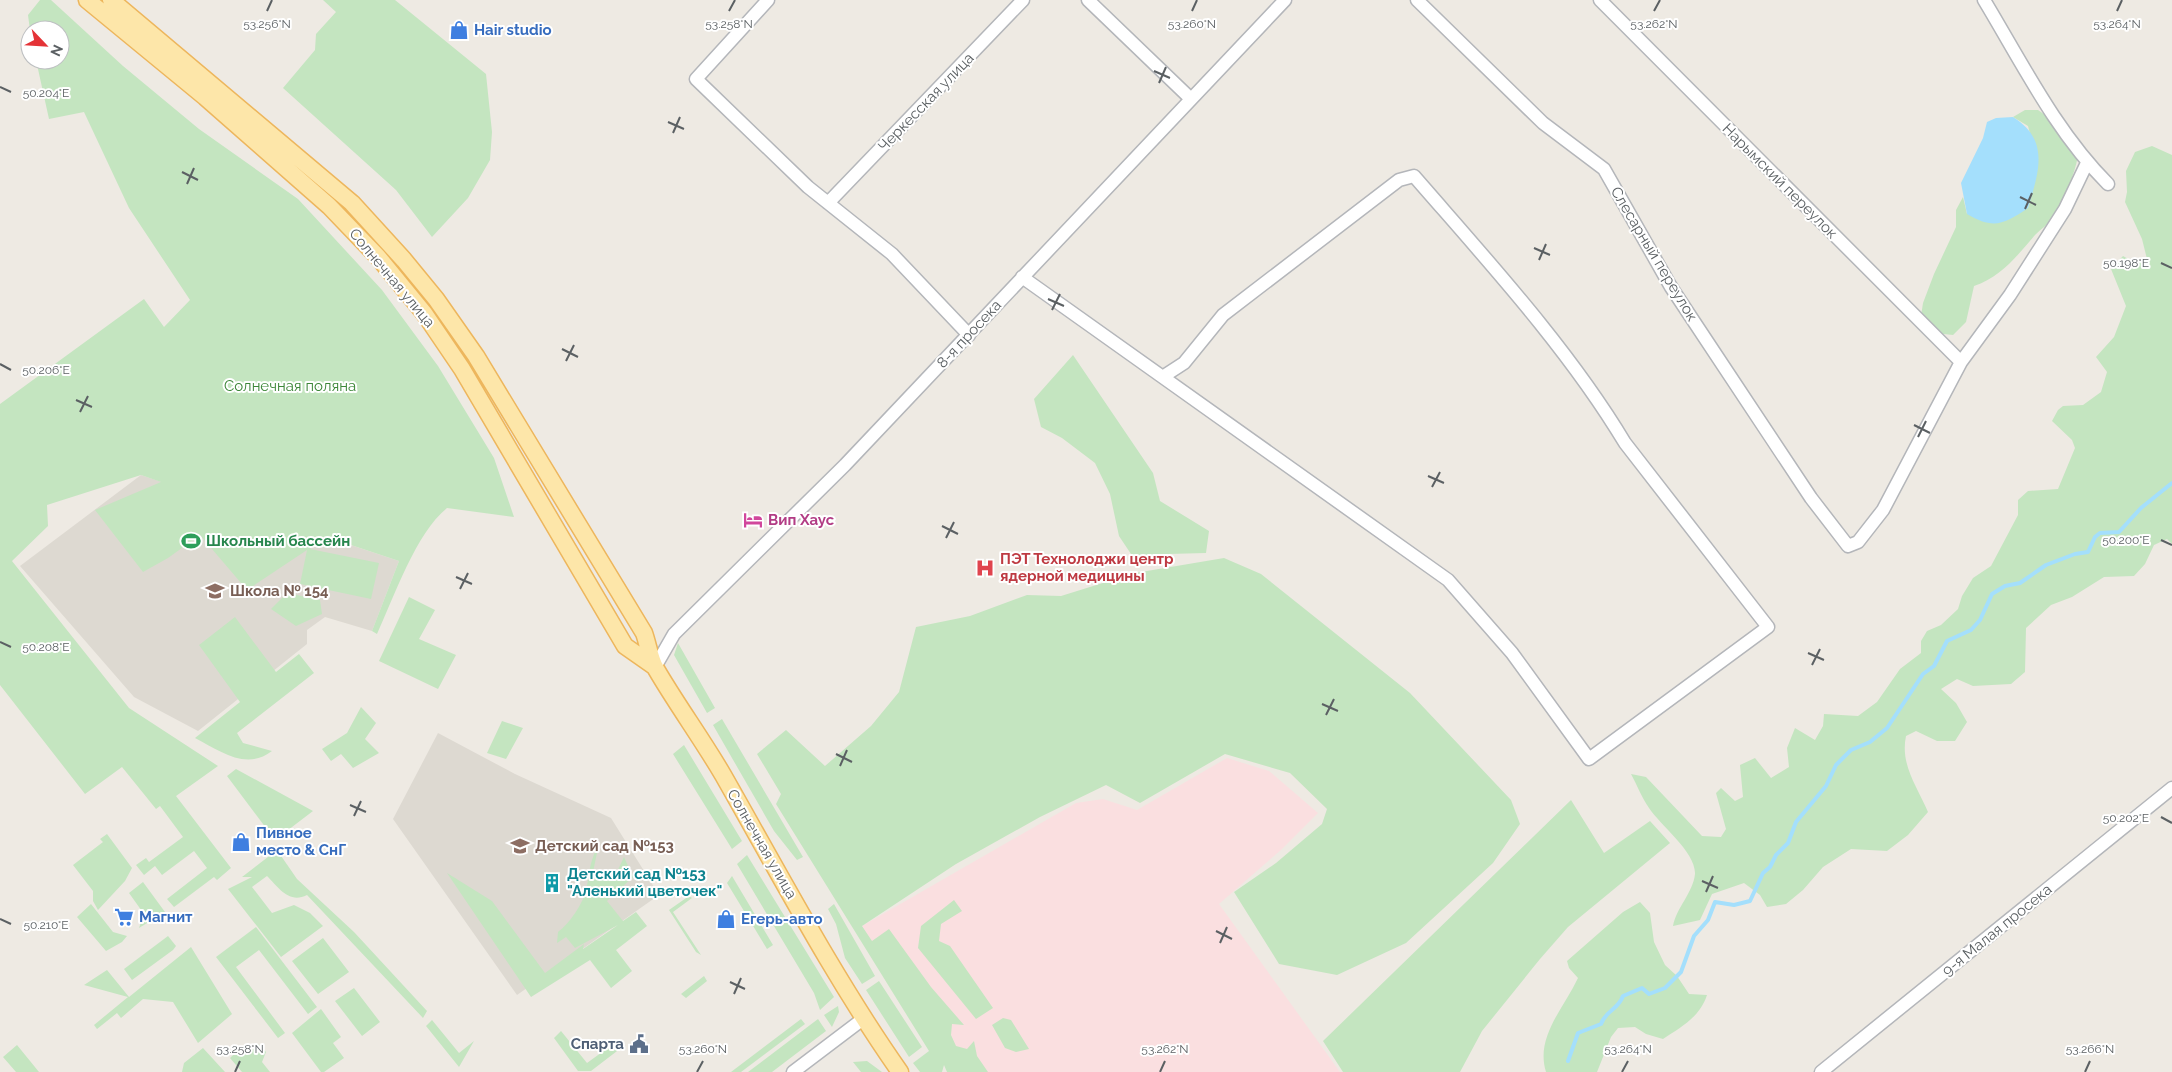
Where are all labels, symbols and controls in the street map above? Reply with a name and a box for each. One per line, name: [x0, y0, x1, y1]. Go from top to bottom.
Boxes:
text: 53.256°N: [243, 17, 291, 31]
text: 53.258°N: [705, 17, 753, 31]
text: 53.260°N: [1168, 17, 1216, 31]
text: 53.262°N: [1630, 17, 1678, 31]
text: 53.264°N: [2093, 17, 2141, 31]
shop icon: Hair studio: [448, 19, 470, 41]
north arrow: [20, 20, 70, 70]
place label: Hair studio: [474, 21, 552, 39]
text: N: [47, 42, 66, 59]
street label: Черкесская улица: [874, 49, 978, 155]
text: 50.204°E: [23, 86, 69, 100]
street label: Нарымский переулок: [1719, 120, 1841, 242]
street label: Слесарный переулок: [1607, 184, 1701, 325]
street label: Солнечная улица: [345, 225, 439, 331]
text: 50.198°E: [2103, 256, 2149, 270]
street label: 8-я просека: [933, 296, 1005, 372]
text: 50.206°E: [22, 363, 70, 377]
park label: Солнечная поляна: [224, 377, 356, 395]
hotel icon: Вип Хаус: [742, 509, 764, 531]
place label: Вип Хаус: [768, 511, 835, 529]
sports icon: Школьный бассейн: [180, 530, 202, 552]
place label: Школьный бассейн: [206, 532, 350, 550]
text: 50.200°E: [2102, 533, 2150, 547]
place label: ПЭТ Технолоджи центр ядерной медицины: [1000, 550, 1174, 585]
hospital icon: ПЭТ Технолоджи центр ядерной медицины: [974, 557, 996, 579]
school or university icon: Школа № 154: [204, 580, 226, 602]
place label: Школа № 154: [230, 582, 329, 600]
text: 50.208°E: [22, 640, 70, 654]
street label: Солнечная улица: [723, 786, 801, 902]
text: 50.202°E: [2103, 811, 2149, 825]
place label: Пивное место & СнГ: [256, 824, 346, 859]
shop icon: Пивное место & СнГ: [230, 831, 252, 853]
school or university icon: Детский сад №153: [509, 835, 531, 857]
place label: Детский сад №153: [535, 837, 674, 855]
place label: Детский сад №153 "Аленький цветочек": [567, 865, 722, 900]
building icon: Детский сад №153 "Аленький цветочек": [541, 872, 563, 894]
street label: 9-я Малая просека: [1939, 880, 2055, 980]
supermarket icon: Магнит: [113, 906, 135, 928]
place label: Магнит: [139, 908, 193, 926]
shop icon: Егерь-авто: [715, 908, 737, 930]
place label: Егерь-авто: [741, 910, 823, 928]
text: 50.210°E: [23, 918, 69, 932]
public building icon: Спарта: [628, 1033, 650, 1055]
place label: Спарта: [571, 1035, 624, 1053]
text: 53.258°N: [216, 1042, 264, 1056]
text: 53.260°N: [679, 1042, 727, 1056]
text: 53.262°N: [1141, 1042, 1189, 1056]
text: 53.264°N: [1604, 1042, 1652, 1056]
text: 53.266°N: [2066, 1042, 2114, 1056]

